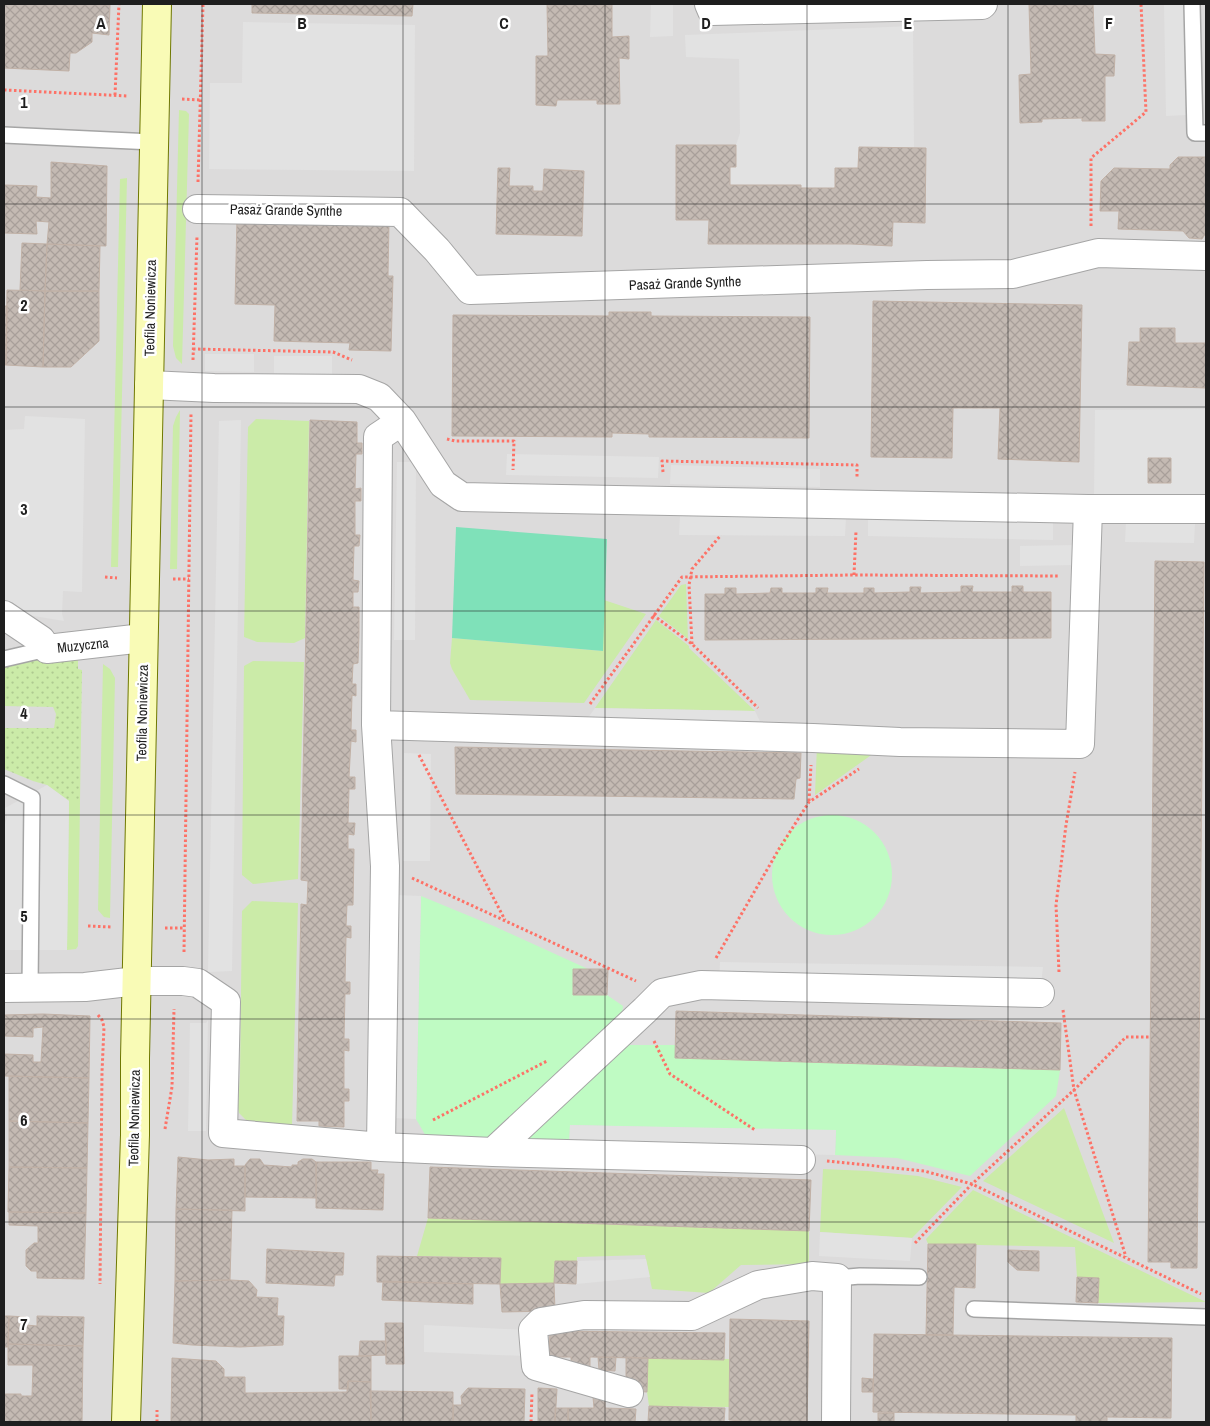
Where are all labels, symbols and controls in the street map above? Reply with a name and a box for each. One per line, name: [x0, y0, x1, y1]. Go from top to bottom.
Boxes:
text: A: [96, 12, 106, 34]
text: B: [297, 12, 307, 34]
text: C: [499, 12, 509, 34]
text: D: [701, 12, 711, 34]
text: E: [904, 12, 913, 34]
text: F: [1105, 12, 1113, 34]
text: 1: [20, 91, 28, 113]
street label: Pasaż Grande Synthe: [230, 200, 342, 220]
street label: Teofila Noniewicza: [140, 259, 160, 357]
street label: Pasaż Grande Synthe: [629, 272, 741, 294]
text: 2: [20, 294, 28, 316]
text: 3: [20, 498, 28, 520]
street label: Muzyczna: [56, 633, 110, 657]
street label: Teofila Noniewicza: [132, 664, 152, 762]
text: 4: [20, 702, 28, 724]
text: 5: [20, 905, 28, 927]
street label: Teofila Noniewicza: [124, 1069, 144, 1167]
text: 6: [20, 1109, 28, 1131]
text: 7: [20, 1313, 28, 1335]

